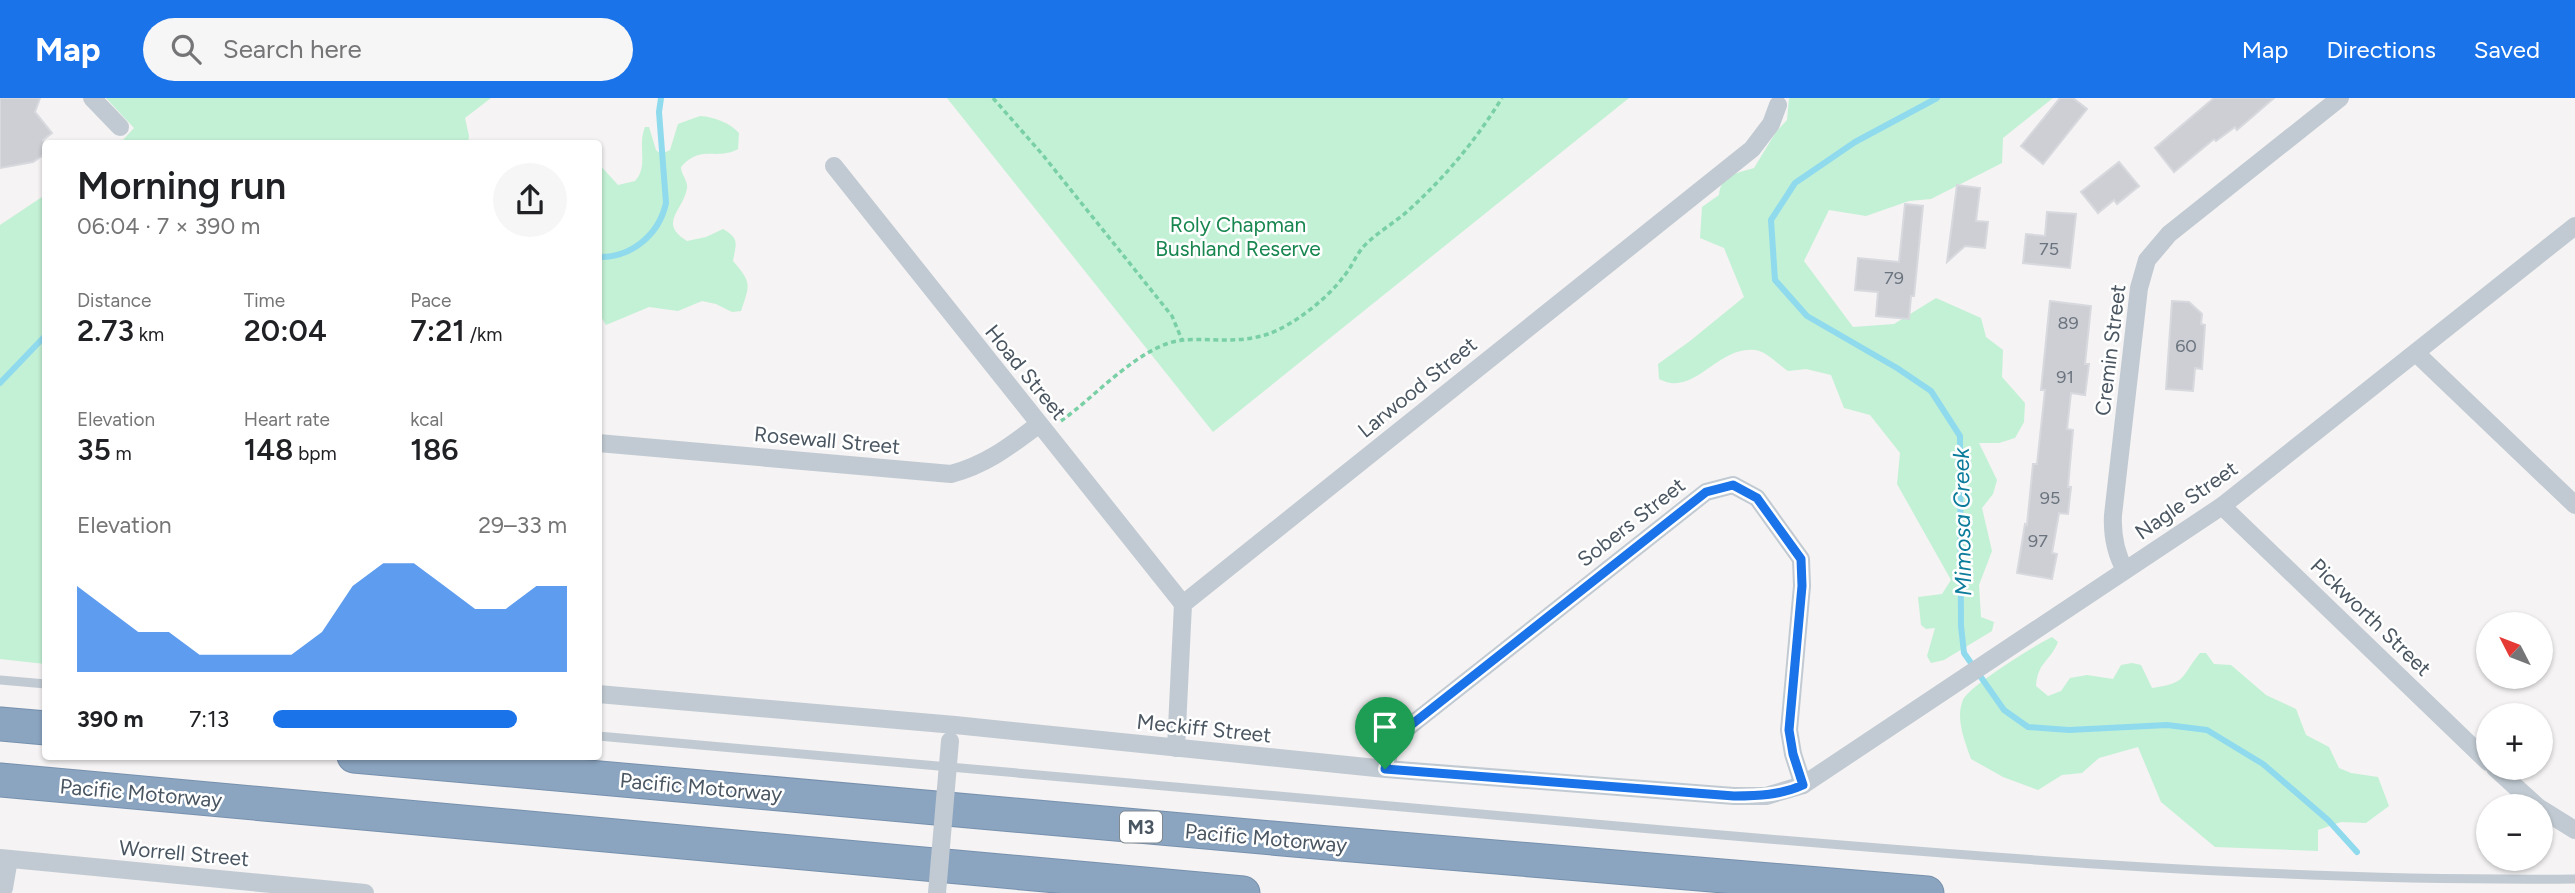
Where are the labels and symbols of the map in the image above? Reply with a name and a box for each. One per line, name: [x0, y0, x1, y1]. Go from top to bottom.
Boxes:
park label: Roly Chapman Bushland Reserve: [1155, 212, 1321, 261]
house number: 75: [2039, 238, 2059, 260]
house number: 79: [1884, 267, 1904, 289]
street label: Cremin Street: [2090, 283, 2130, 417]
house number: 89: [2057, 312, 2079, 334]
street label: Hoad Street: [980, 319, 1072, 425]
street label: Larwood Street: [1353, 331, 1481, 443]
house number: 60: [2175, 335, 2197, 357]
house number: 91: [2056, 366, 2074, 388]
street label: Rosewall Street: [753, 421, 901, 459]
water label: Mimosa Creek: [1947, 447, 1977, 596]
street label: Nagle Street: [2130, 455, 2242, 544]
street label: Sobers Street: [1572, 472, 1690, 572]
house number: 95: [2040, 487, 2060, 509]
house number: 97: [2028, 530, 2048, 552]
street label: Pickworth Street: [2306, 553, 2436, 681]
north arrow: [2476, 612, 2553, 690]
pin: [1355, 697, 1415, 769]
street label: Meckiff Street: [1135, 709, 1273, 748]
street label: Pacific Motorway: [619, 767, 783, 807]
street label: Pacific Motorway: [59, 773, 223, 813]
road number: M3: [1120, 812, 1162, 842]
street label: Pacific Motorway: [1184, 818, 1348, 858]
street label: Worrell Street: [118, 835, 250, 871]

